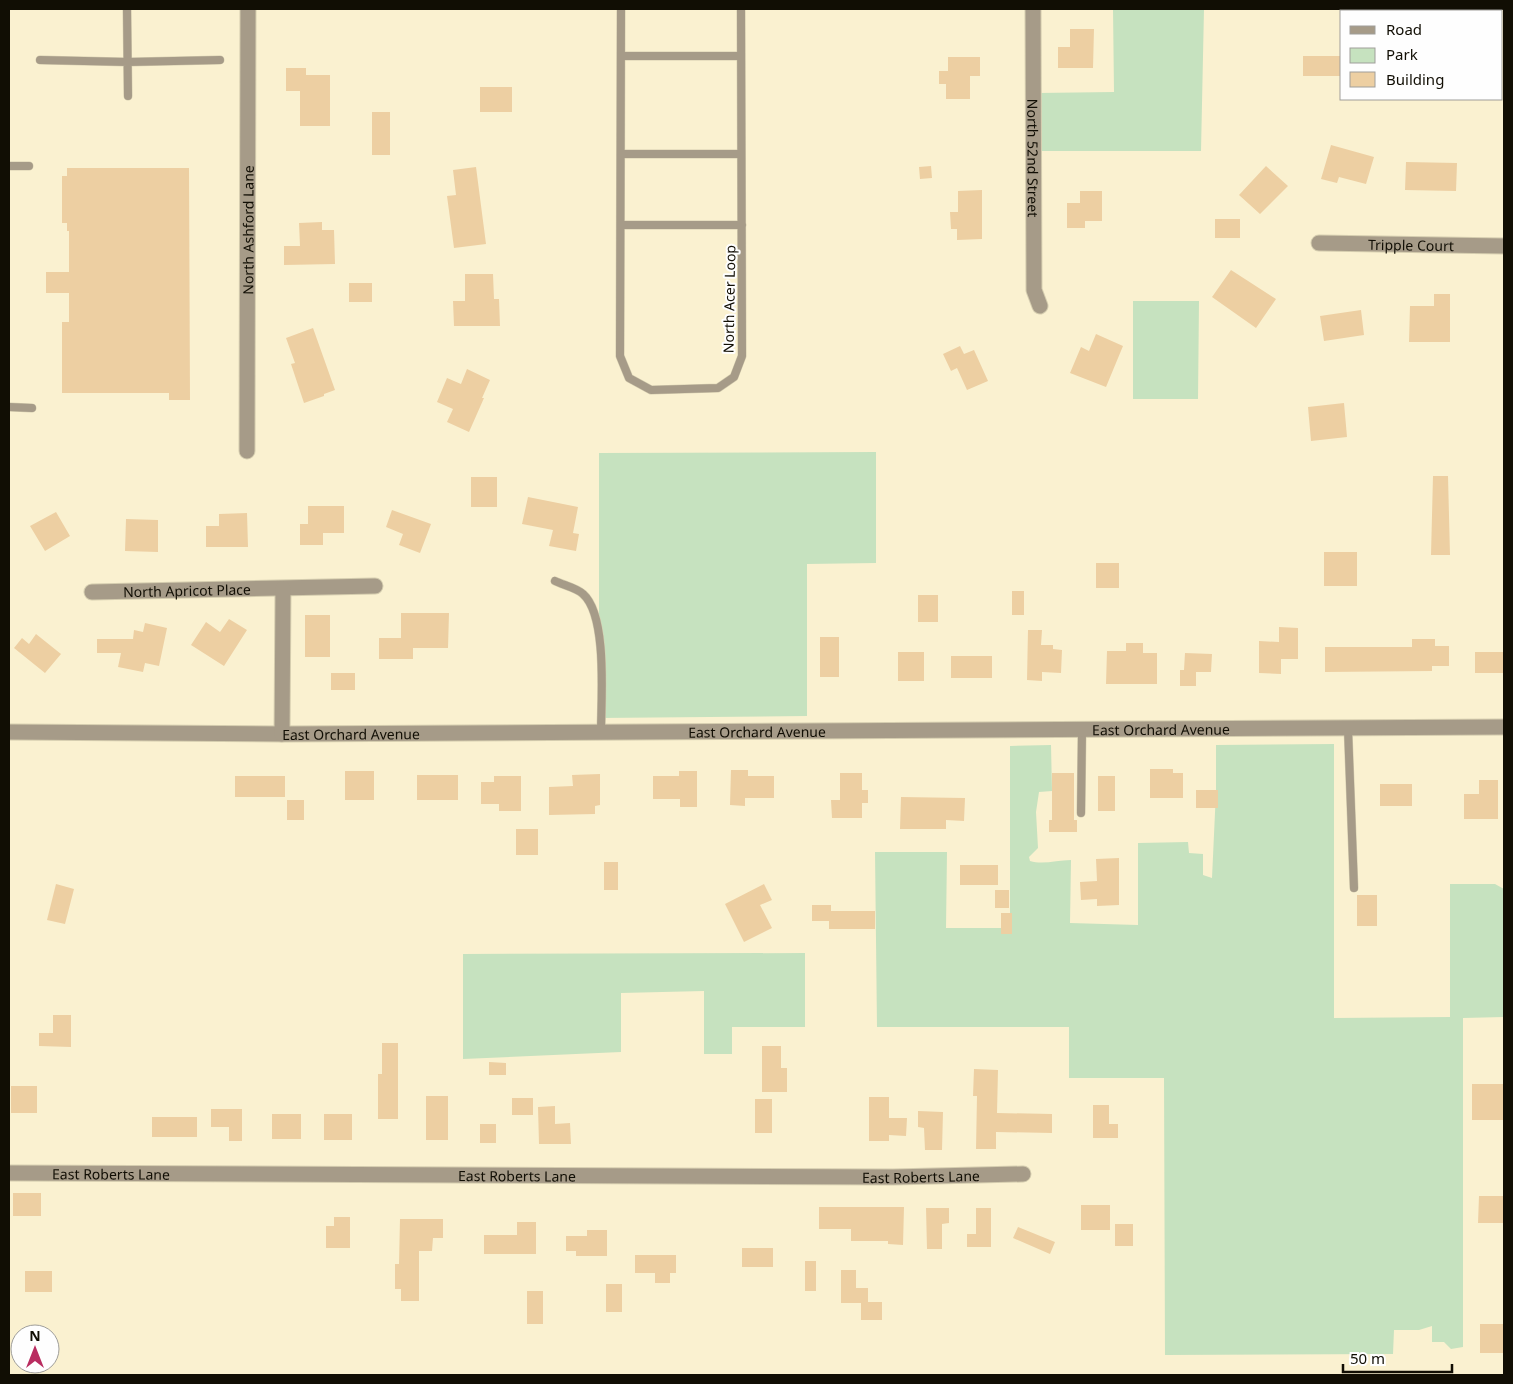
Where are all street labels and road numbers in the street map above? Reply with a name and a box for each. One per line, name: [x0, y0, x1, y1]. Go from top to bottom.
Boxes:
street label: North 52nd Street: [1024, 99, 1043, 217]
street label: North Ashford Lane: [238, 165, 257, 295]
street label: Tripple Court: [1368, 234, 1454, 255]
street label: North Acer Loop: [719, 245, 739, 353]
street label: North Apricot Place: [123, 579, 251, 601]
street label: East Orchard Avenue: [1092, 719, 1230, 739]
street label: East Orchard Avenue: [688, 721, 826, 741]
street label: East Orchard Avenue: [282, 724, 420, 743]
street label: East Roberts Lane: [52, 1164, 170, 1183]
street label: East Roberts Lane: [862, 1165, 980, 1187]
street label: East Roberts Lane: [458, 1166, 576, 1185]

